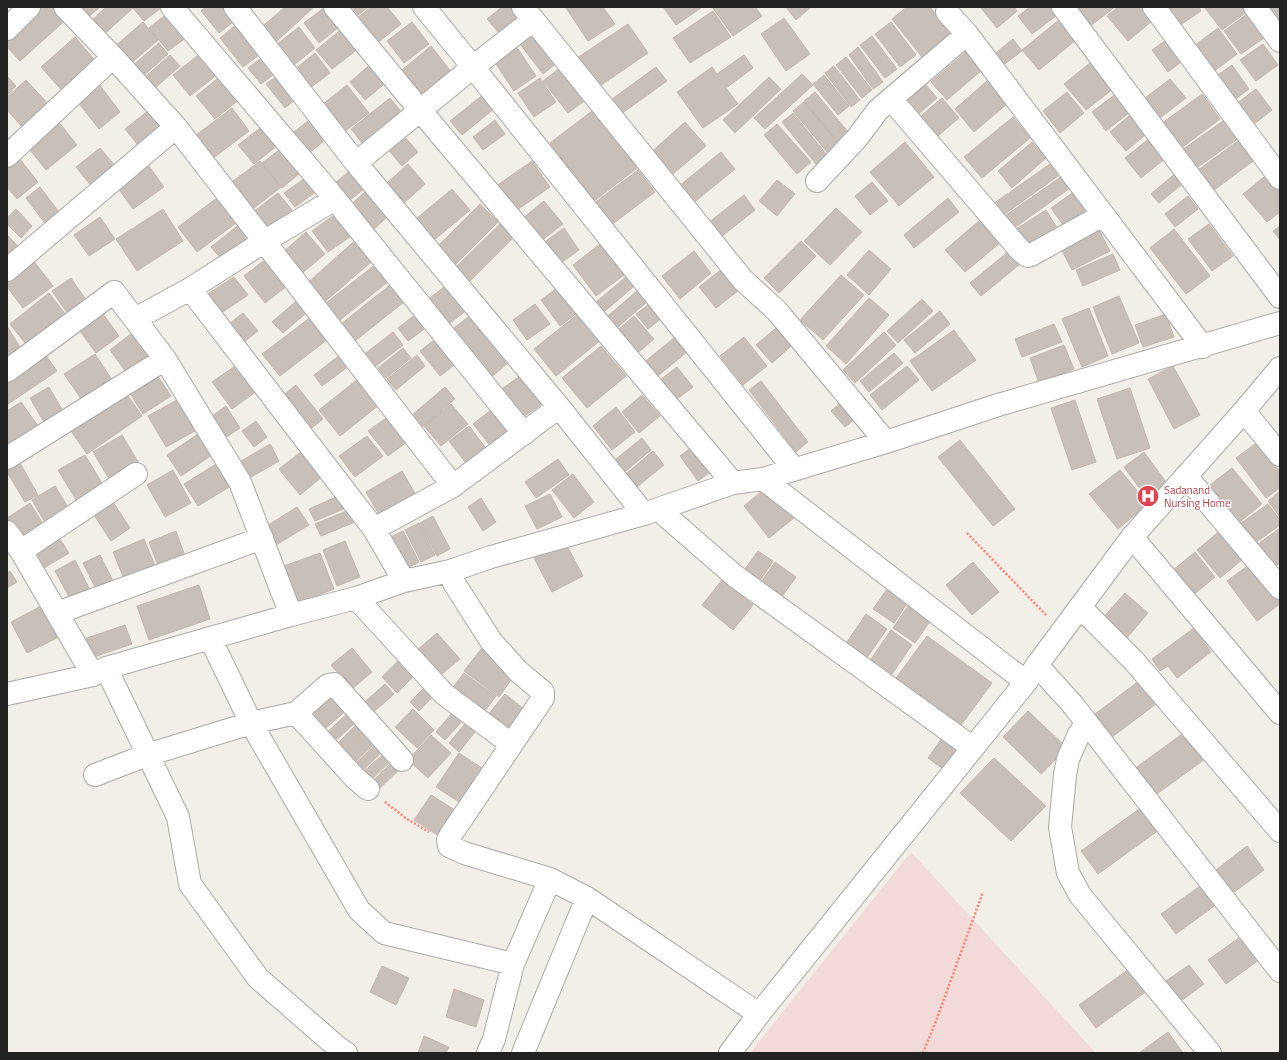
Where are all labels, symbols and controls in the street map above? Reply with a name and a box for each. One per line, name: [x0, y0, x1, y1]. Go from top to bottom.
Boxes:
place label: Sadanand Nursing Home: [1164, 482, 1231, 511]
hospital icon: Sadanand Nursing Home: [1135, 483, 1161, 509]

